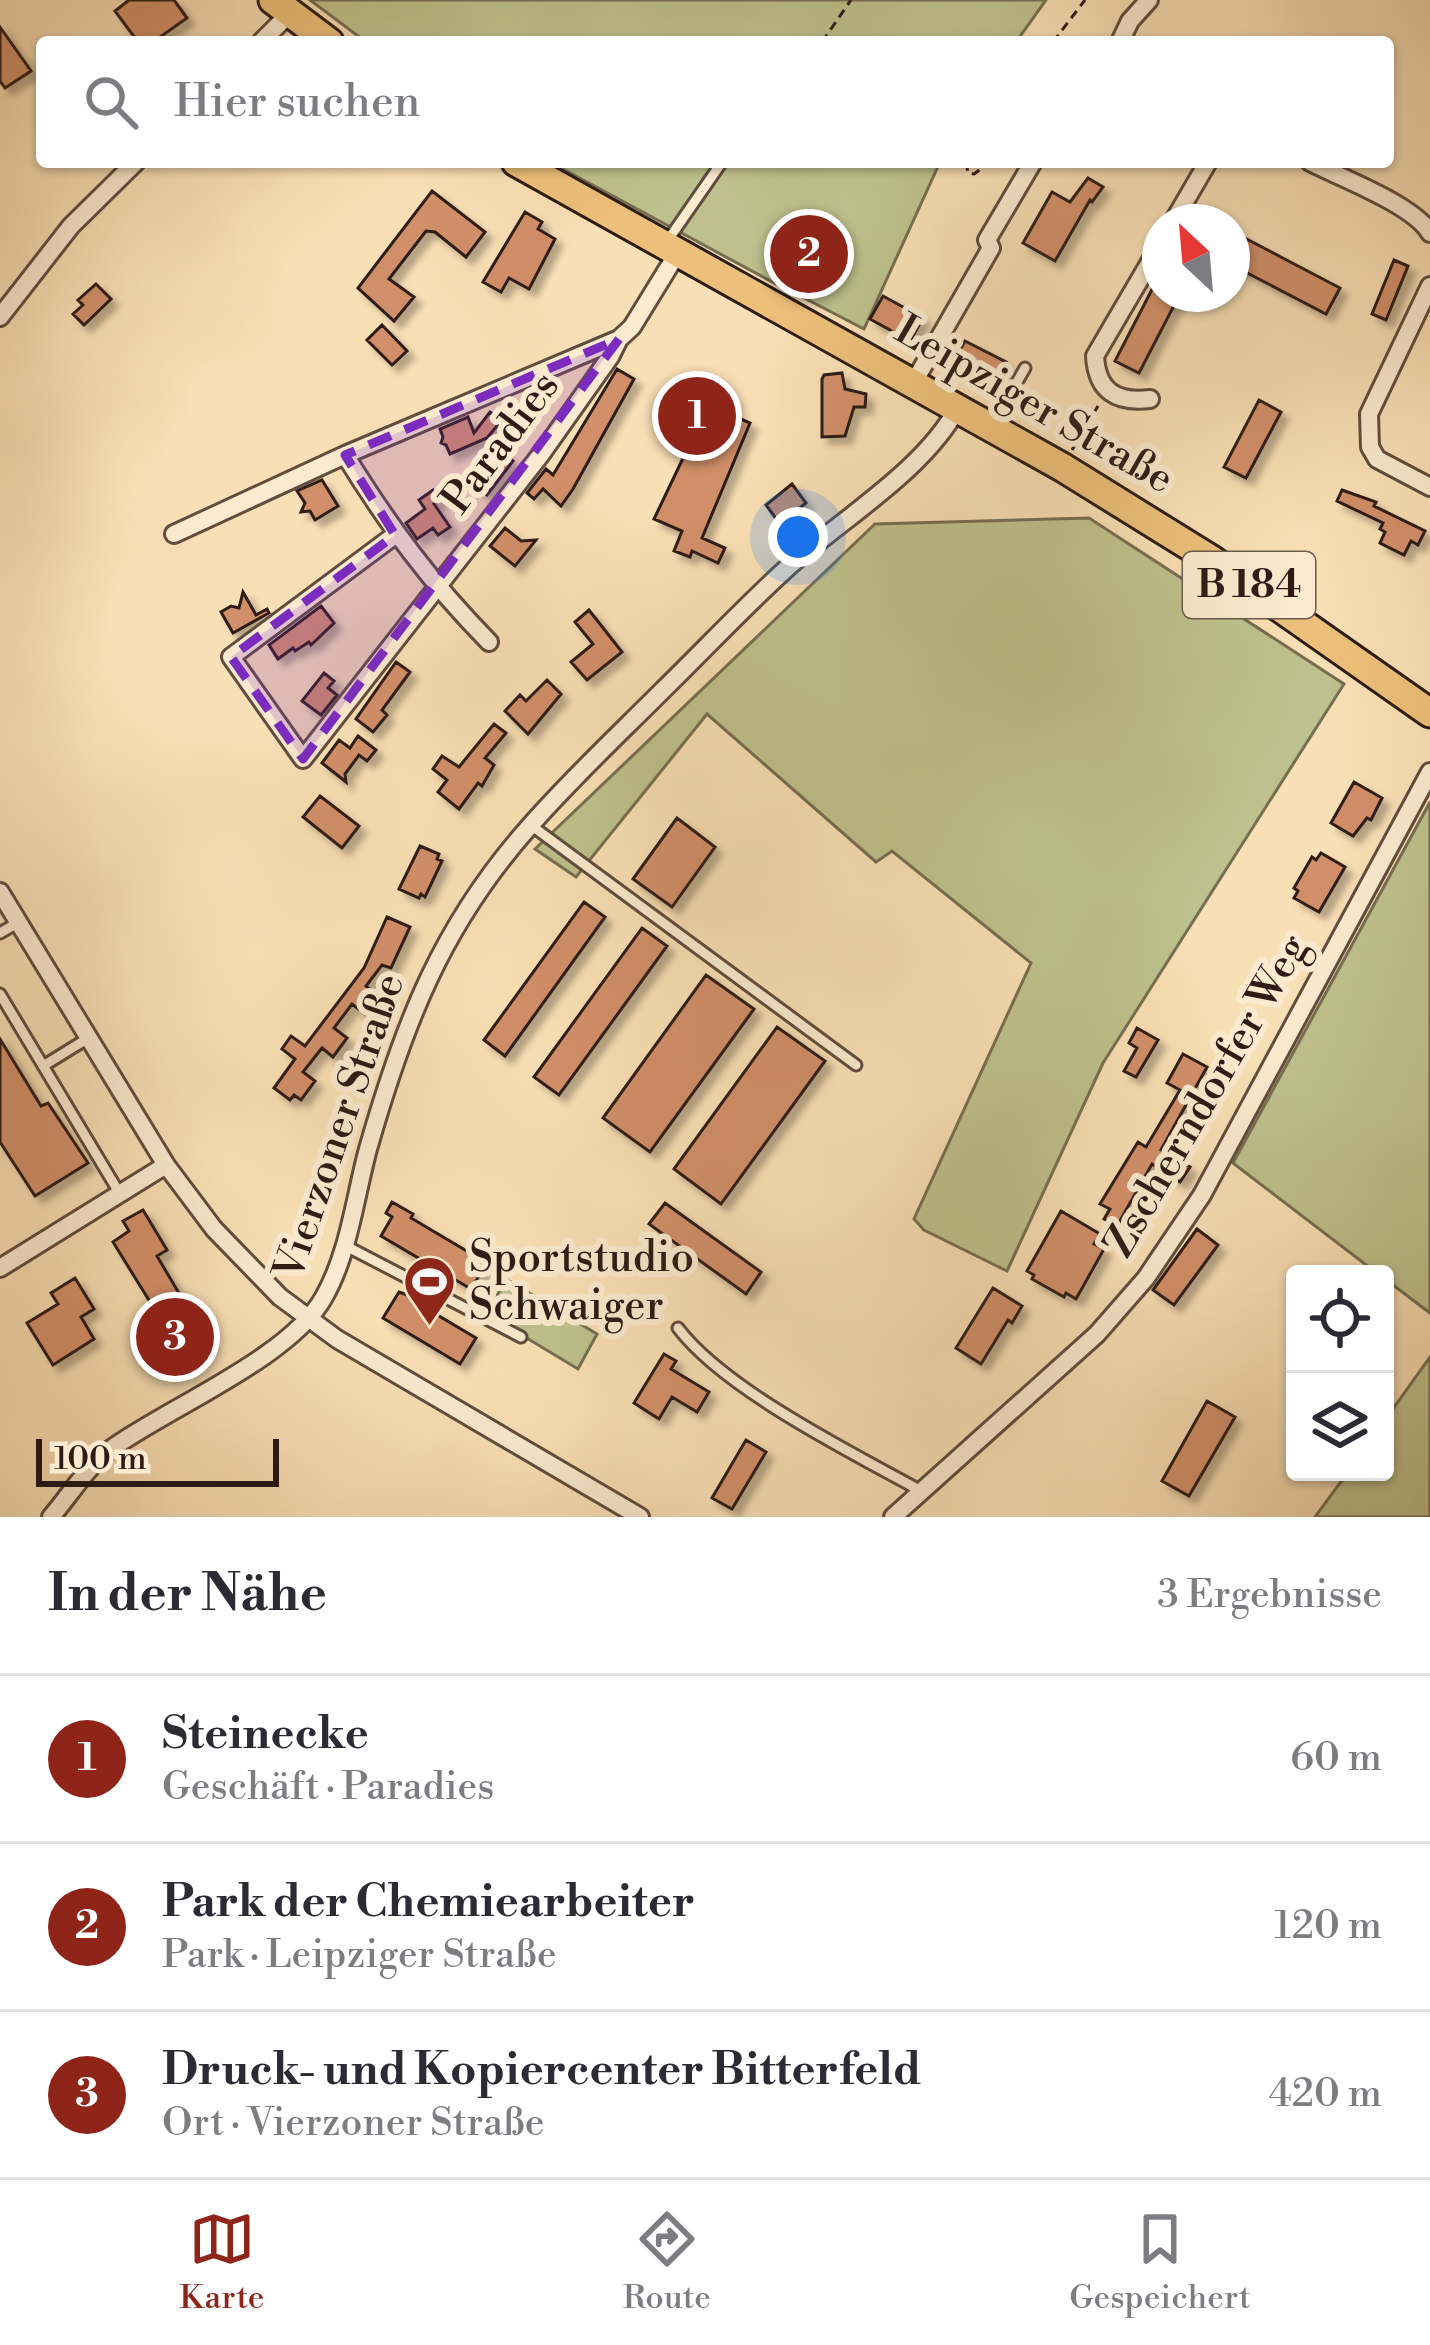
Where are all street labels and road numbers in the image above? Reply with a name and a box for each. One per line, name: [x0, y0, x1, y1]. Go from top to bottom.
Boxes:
street label: Leipziger Straße: [885, 304, 1183, 507]
street label: Paradies: [430, 361, 572, 525]
road number: B 184: [1183, 552, 1315, 618]
street label: Zscherndorfer Weg: [1093, 925, 1322, 1267]
street label: Vierzoner Straße: [262, 967, 417, 1288]

